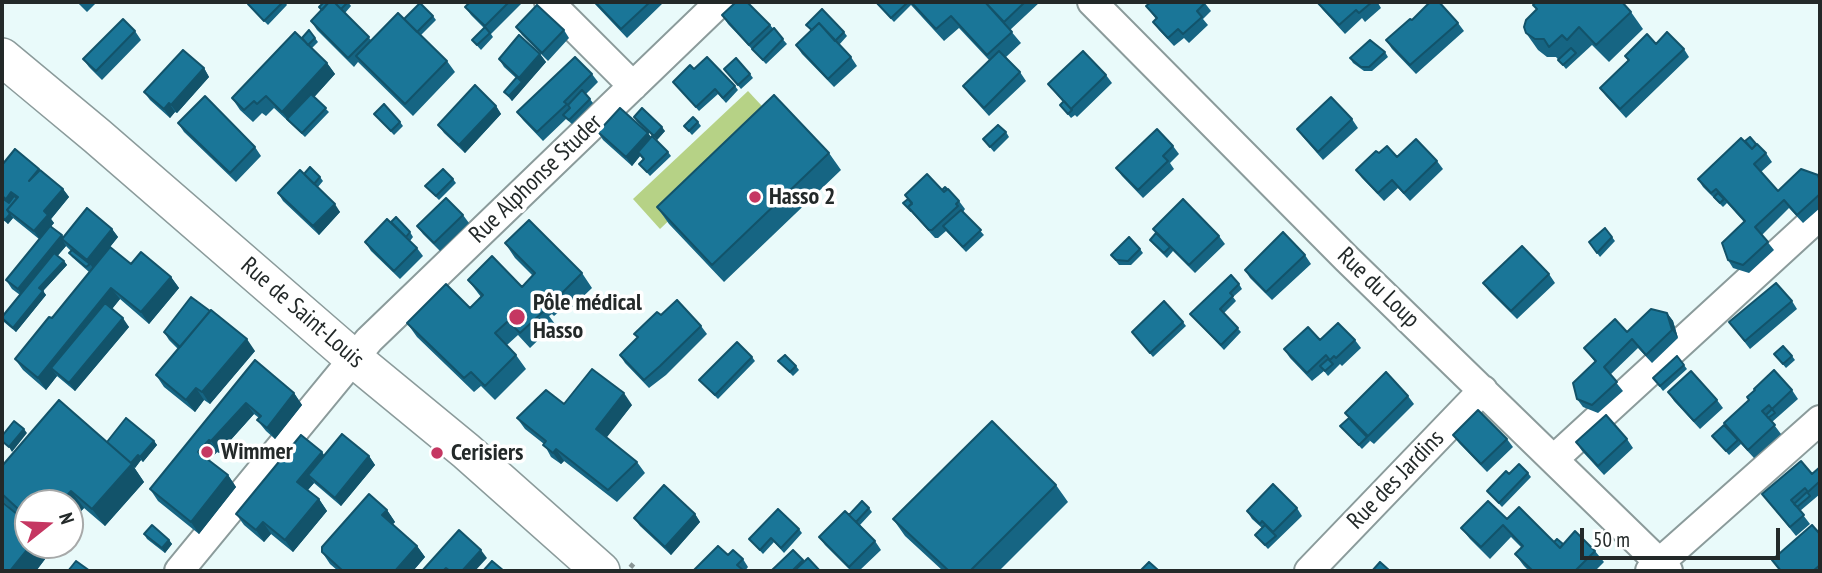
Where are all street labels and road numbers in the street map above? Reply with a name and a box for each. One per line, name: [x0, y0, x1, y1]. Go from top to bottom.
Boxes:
street label: Rue Alphonse Studer: [464, 109, 608, 249]
street label: Rue du Loup: [1331, 242, 1425, 334]
street label: Rue de Saint-Louis: [234, 252, 370, 374]
street label: Rue des Jardins: [1342, 424, 1450, 536]

